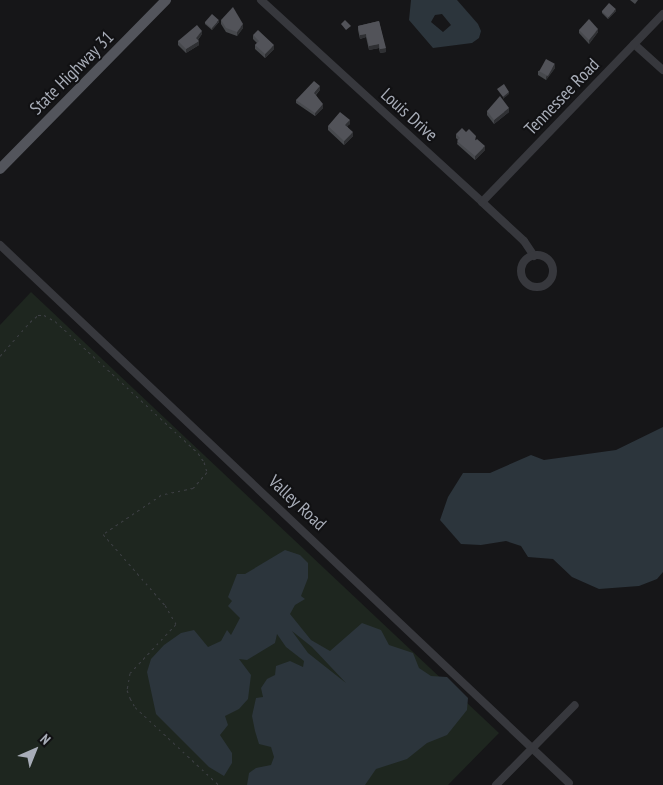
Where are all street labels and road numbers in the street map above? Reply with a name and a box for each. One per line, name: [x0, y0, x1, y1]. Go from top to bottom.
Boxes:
street label: State Highway 31: [26, 27, 118, 119]
street label: Tennessee Road: [520, 54, 604, 140]
street label: Louis Drive: [376, 84, 442, 146]
street label: Valley Road: [263, 471, 331, 535]

